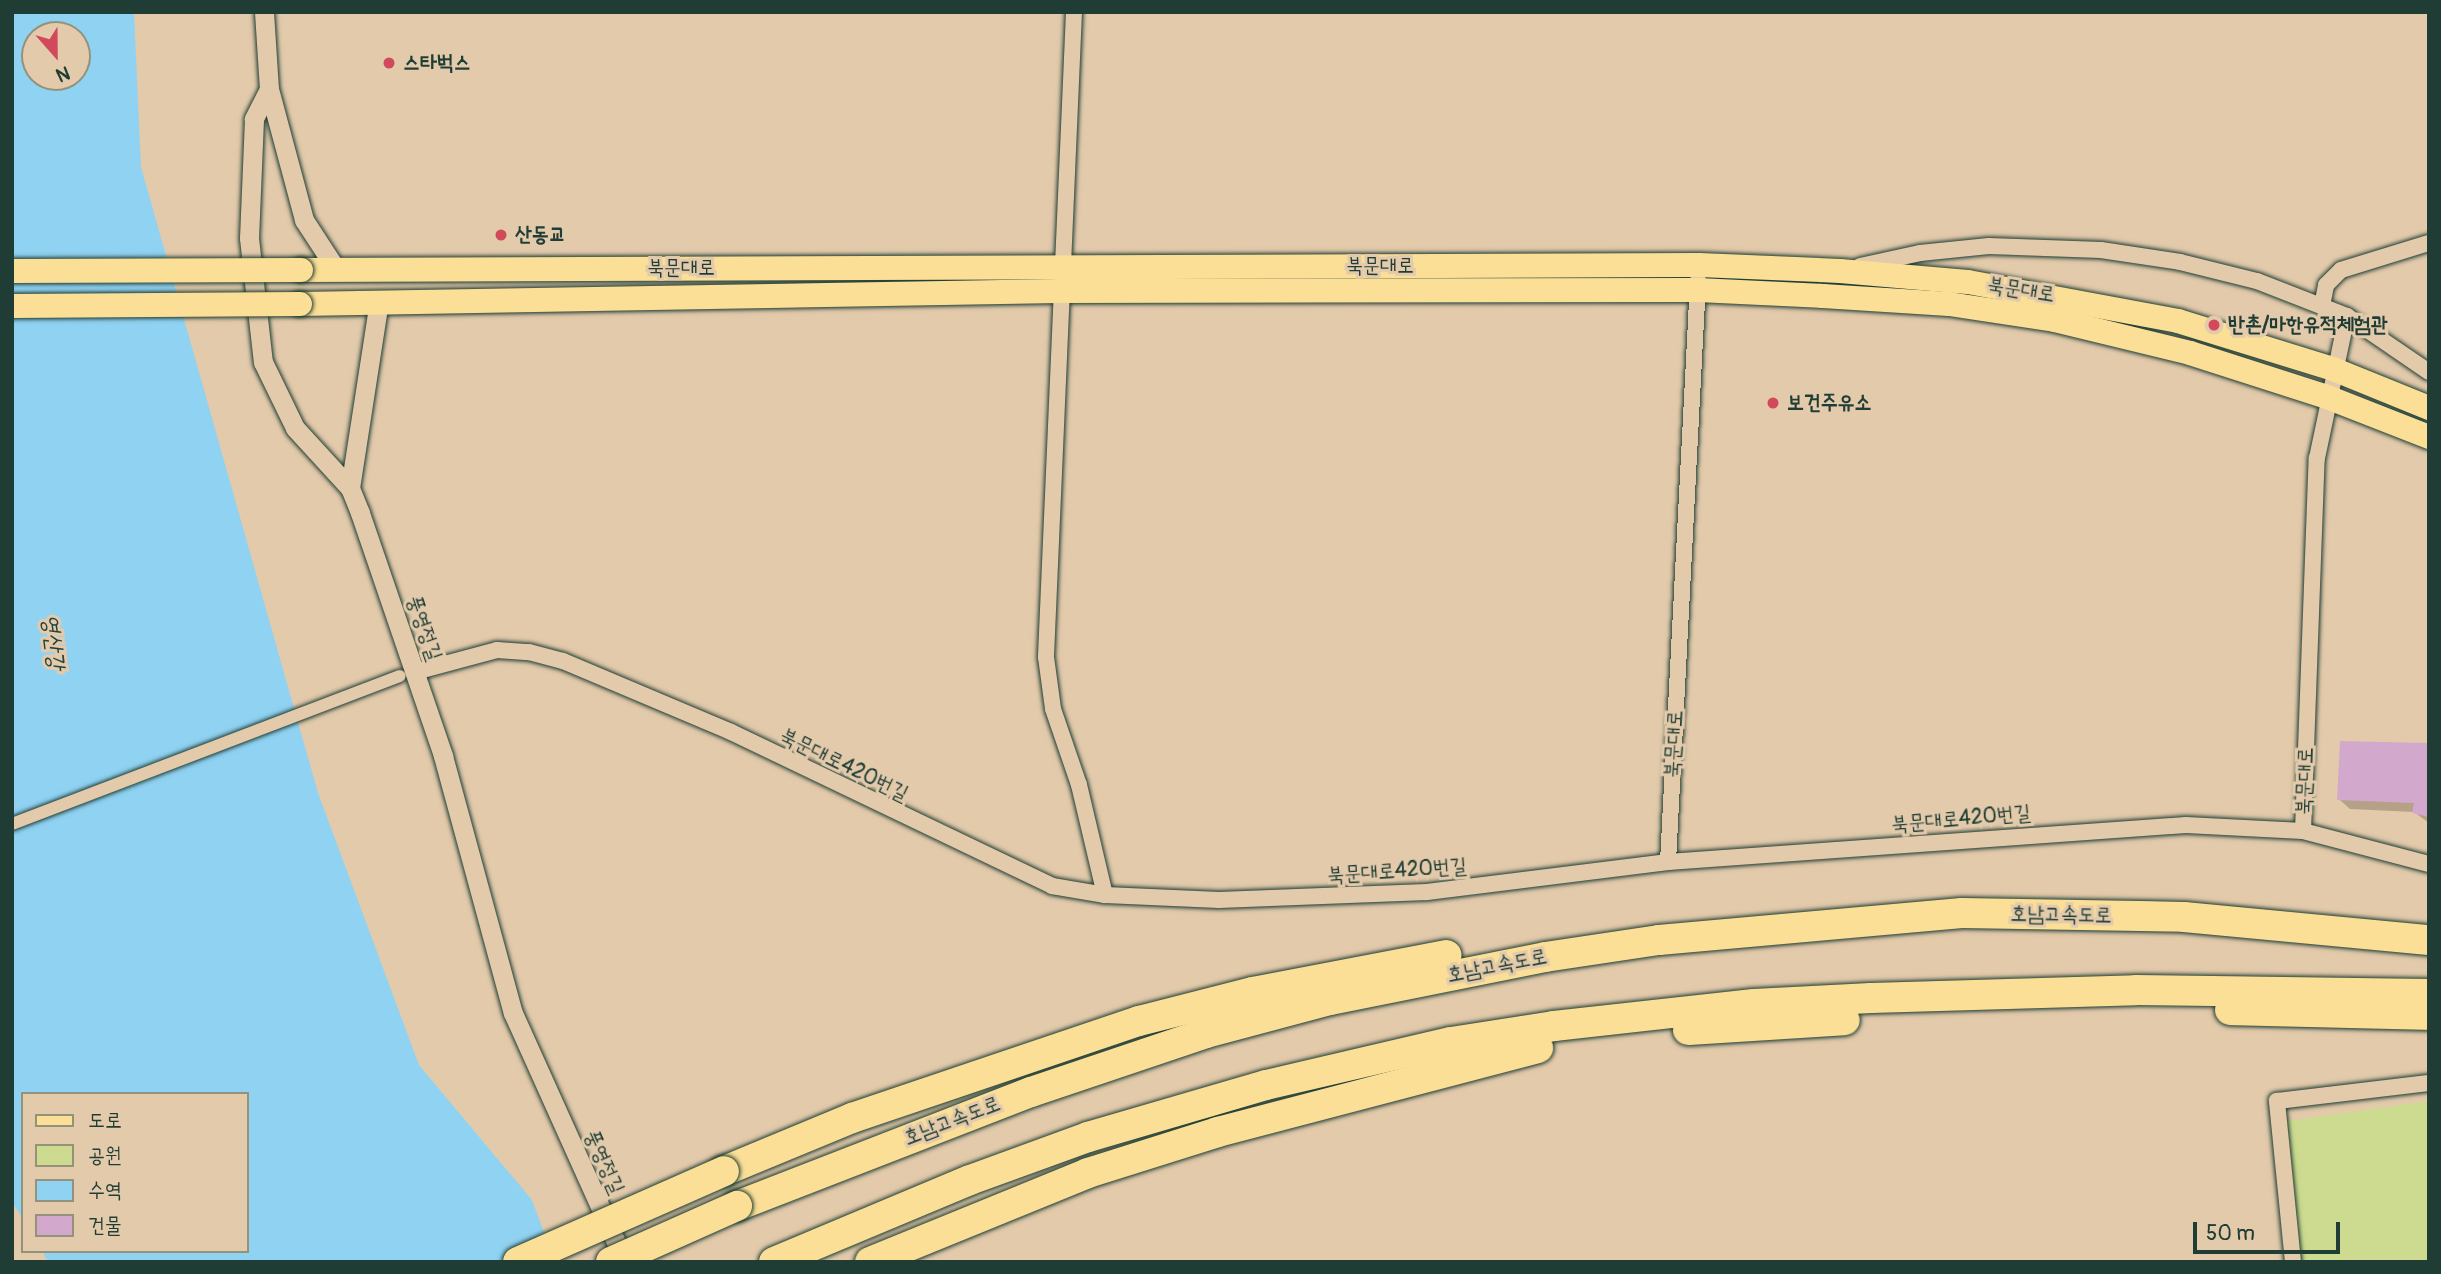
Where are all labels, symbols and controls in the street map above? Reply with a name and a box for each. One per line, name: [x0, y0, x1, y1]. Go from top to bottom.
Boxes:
north arrow: [21, 21, 91, 91]
place label: 스타벅스: [403, 50, 471, 76]
marker: 스타벅스: [381, 55, 397, 71]
text: N: [53, 60, 73, 87]
place label: 산동교: [515, 222, 566, 248]
marker: 산동교: [493, 227, 509, 243]
street label: 북문대로: [1346, 253, 1414, 279]
street label: 북문대로: [647, 255, 715, 281]
street label: 북문대로: [1986, 272, 2056, 308]
place label: 반촌/마한유적체험관: [2228, 312, 2388, 338]
marker: 반촌/마한유적체험관: [2206, 317, 2222, 333]
place label: 보건주유소: [1787, 390, 1871, 416]
marker: 보건주유소: [1765, 395, 1781, 411]
street label: 풍영정길: [401, 592, 447, 664]
water label: 영산강: [36, 613, 70, 671]
street label: 북문대로: [1660, 710, 1688, 778]
street label: 북문대로420번길: [776, 723, 912, 807]
street label: 북문대로: [2291, 747, 2319, 815]
street label: 북문대로420번길: [1890, 800, 2032, 838]
street label: 북문대로420번길: [1326, 854, 1468, 888]
street label: 호남고속도로: [2010, 902, 2112, 928]
street label: 호남고속도로: [1445, 944, 1549, 988]
street label: 호남고속도로: [900, 1091, 1004, 1151]
legend: [21, 1092, 248, 1253]
text: 도로: [88, 1107, 122, 1134]
street label: 풍영정길: [579, 1126, 629, 1198]
text: 공원: [88, 1142, 122, 1169]
text: 수역: [88, 1177, 122, 1204]
scale bar: [2196, 1208, 2343, 1252]
text: 건물: [88, 1212, 122, 1239]
text: 50 m: [2206, 1220, 2255, 1247]

